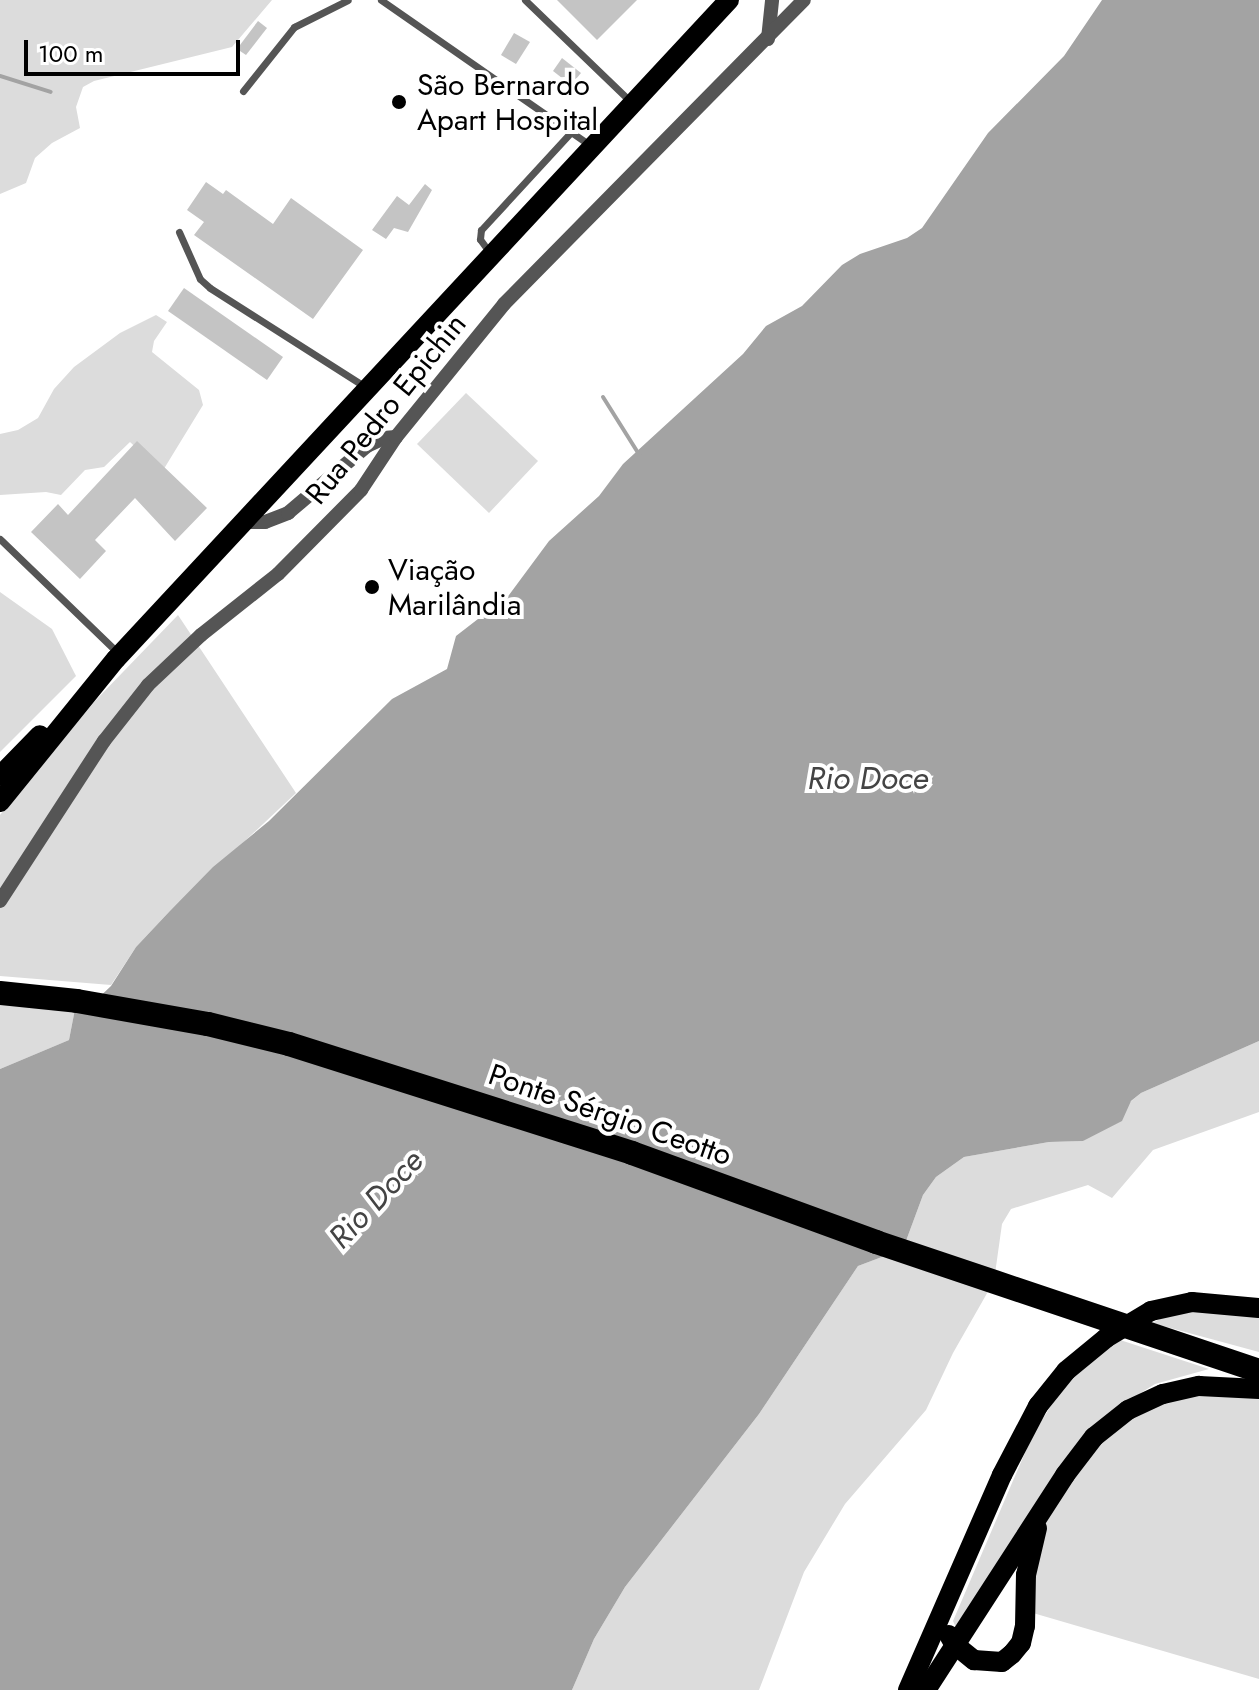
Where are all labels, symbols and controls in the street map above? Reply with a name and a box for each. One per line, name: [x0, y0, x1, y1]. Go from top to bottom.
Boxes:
scale bar: [28, 24, 244, 74]
text: 100 m: [38, 36, 104, 71]
place label: São Bernardo Apart Hospital: [417, 67, 598, 138]
marker: São Bernardo Apart Hospital: [388, 91, 410, 113]
street label: Rua Pedro Epichin: [298, 307, 474, 511]
place label: Viação Marilândia: [388, 552, 521, 622]
marker: Viação Marilândia: [363, 578, 381, 596]
water label: Rio Doce: [808, 759, 928, 797]
street label: Ponte Sérgio Ceotto: [484, 1057, 736, 1173]
water label: Rio Doce: [321, 1142, 431, 1256]

